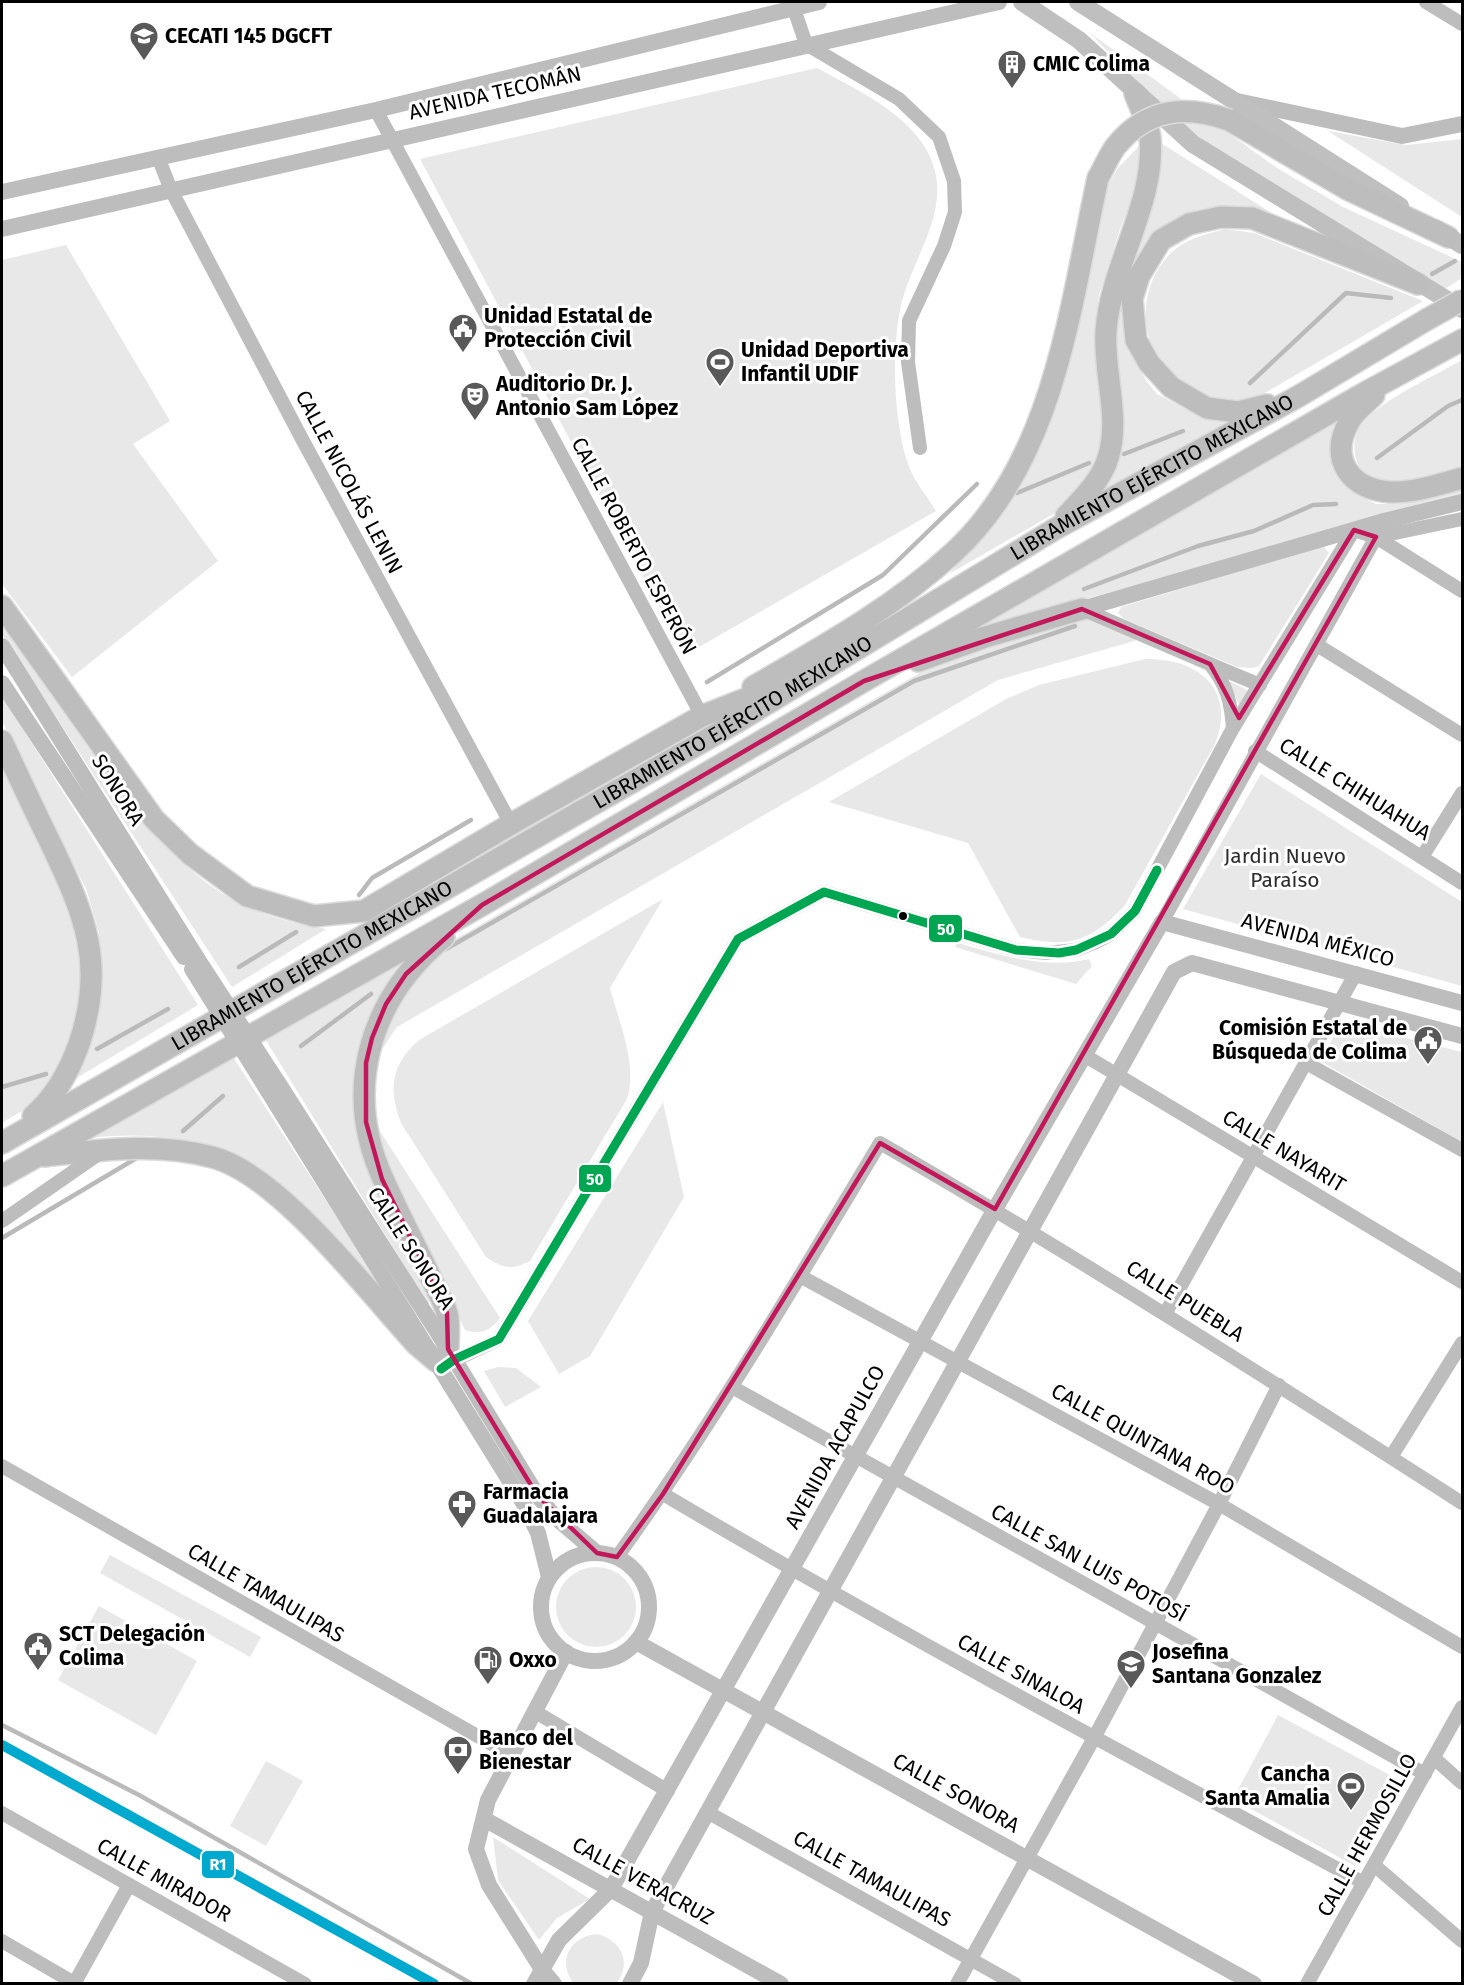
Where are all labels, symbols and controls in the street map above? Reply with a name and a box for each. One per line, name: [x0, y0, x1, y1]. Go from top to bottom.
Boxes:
school or university icon: CECATI 145 DGCFT: [128, 20, 160, 62]
place label: CECATI 145 DGCFT: [165, 23, 333, 49]
building icon: CMIC Colima: [996, 48, 1028, 90]
place label: CMIC Colima: [1033, 51, 1150, 77]
street label: AVENIDA TECOMÁN: [406, 60, 584, 126]
place label: Unidad Estatal de Protección Civil: [484, 303, 653, 353]
public building icon: Unidad Estatal de Protección Civil: [447, 312, 479, 354]
place label: Unidad Deportiva Infantil UDIF: [741, 337, 909, 387]
sports icon: Unidad Deportiva Infantil UDIF: [704, 346, 736, 388]
place label: Auditorio Dr. J. Antonio Sam López: [495, 371, 678, 421]
theatre icon: Auditorio Dr. J. Antonio Sam López: [459, 380, 491, 422]
street label: CALLE NICOLÁS LENIN: [290, 386, 408, 578]
street label: LIBRAMIENTO EJÉRCITO MEXICANO: [1006, 388, 1298, 566]
street label: CALLE ROBERTO ESPERÓN: [566, 433, 702, 659]
street label: LIBRAMIENTO EJÉRCITO MEXICANO: [588, 630, 877, 815]
street label: CALLE CHIHUAHUA: [1274, 732, 1436, 846]
street label: SONORA: [86, 749, 150, 831]
park label: Jardin Nuevo Paraíso: [1224, 843, 1346, 893]
street label: LIBRAMIENTO EJÉRCITO MEXICANO: [166, 875, 457, 1056]
street label: AVENIDA MÉXICO: [1239, 907, 1397, 973]
unlabelled marker: [897, 910, 909, 922]
line badge: 50: [928, 914, 963, 943]
text: 50: [937, 920, 955, 939]
place label: Comisión Estatal de Búsqueda de Colima: [1212, 1015, 1407, 1065]
public building icon: Comisión Estatal de Búsqueda de Colima: [1412, 1024, 1444, 1066]
street label: CALLE NAYARIT: [1218, 1104, 1350, 1198]
line badge: 50: [578, 1164, 612, 1193]
text: 50: [586, 1170, 604, 1189]
street label: CALLE SONORA: [362, 1182, 460, 1314]
street label: CALLE PUEBLA: [1121, 1254, 1249, 1348]
street label: AVENIDA ACAPULCO: [779, 1361, 891, 1533]
street label: CALLE QUINTANA ROO: [1047, 1378, 1239, 1500]
place label: Farmacia Guadalajara: [483, 1479, 598, 1529]
pharmacy icon: Farmacia Guadalajara: [446, 1488, 478, 1530]
street label: CALLE SAN LUIS POTOSÍ: [986, 1498, 1192, 1628]
street label: CALLE TAMAULIPAS: [183, 1538, 349, 1648]
place label: SCT Delegación Colima: [59, 1621, 205, 1671]
street label: CALLE SINALOA: [953, 1628, 1089, 1720]
public building icon: SCT Delegación Colima: [22, 1630, 54, 1672]
place label: Josefina Santana Gonzalez: [1151, 1639, 1322, 1689]
fuel station icon: Oxxo: [472, 1644, 504, 1686]
place label: Oxxo: [509, 1647, 557, 1673]
school or university icon: Josefina Santana Gonzalez: [1115, 1648, 1147, 1690]
place label: Banco del Bienestar: [479, 1725, 574, 1775]
bank icon: Banco del Bienestar: [442, 1734, 474, 1776]
street label: CALLE SONORA: [888, 1747, 1024, 1839]
street label: CALLE HERMOSILLO: [1311, 1749, 1423, 1921]
place label: Cancha Santa Amalia: [1205, 1761, 1330, 1811]
sports icon: Cancha Santa Amalia: [1335, 1770, 1367, 1812]
street label: CALLE TAMAULIPAS: [789, 1825, 955, 1933]
street label: CALLE VERACRUZ: [568, 1831, 718, 1931]
street label: CALLE MIRADOR: [92, 1832, 236, 1928]
line badge: R1: [201, 1850, 235, 1879]
text: R1: [209, 1855, 227, 1874]

